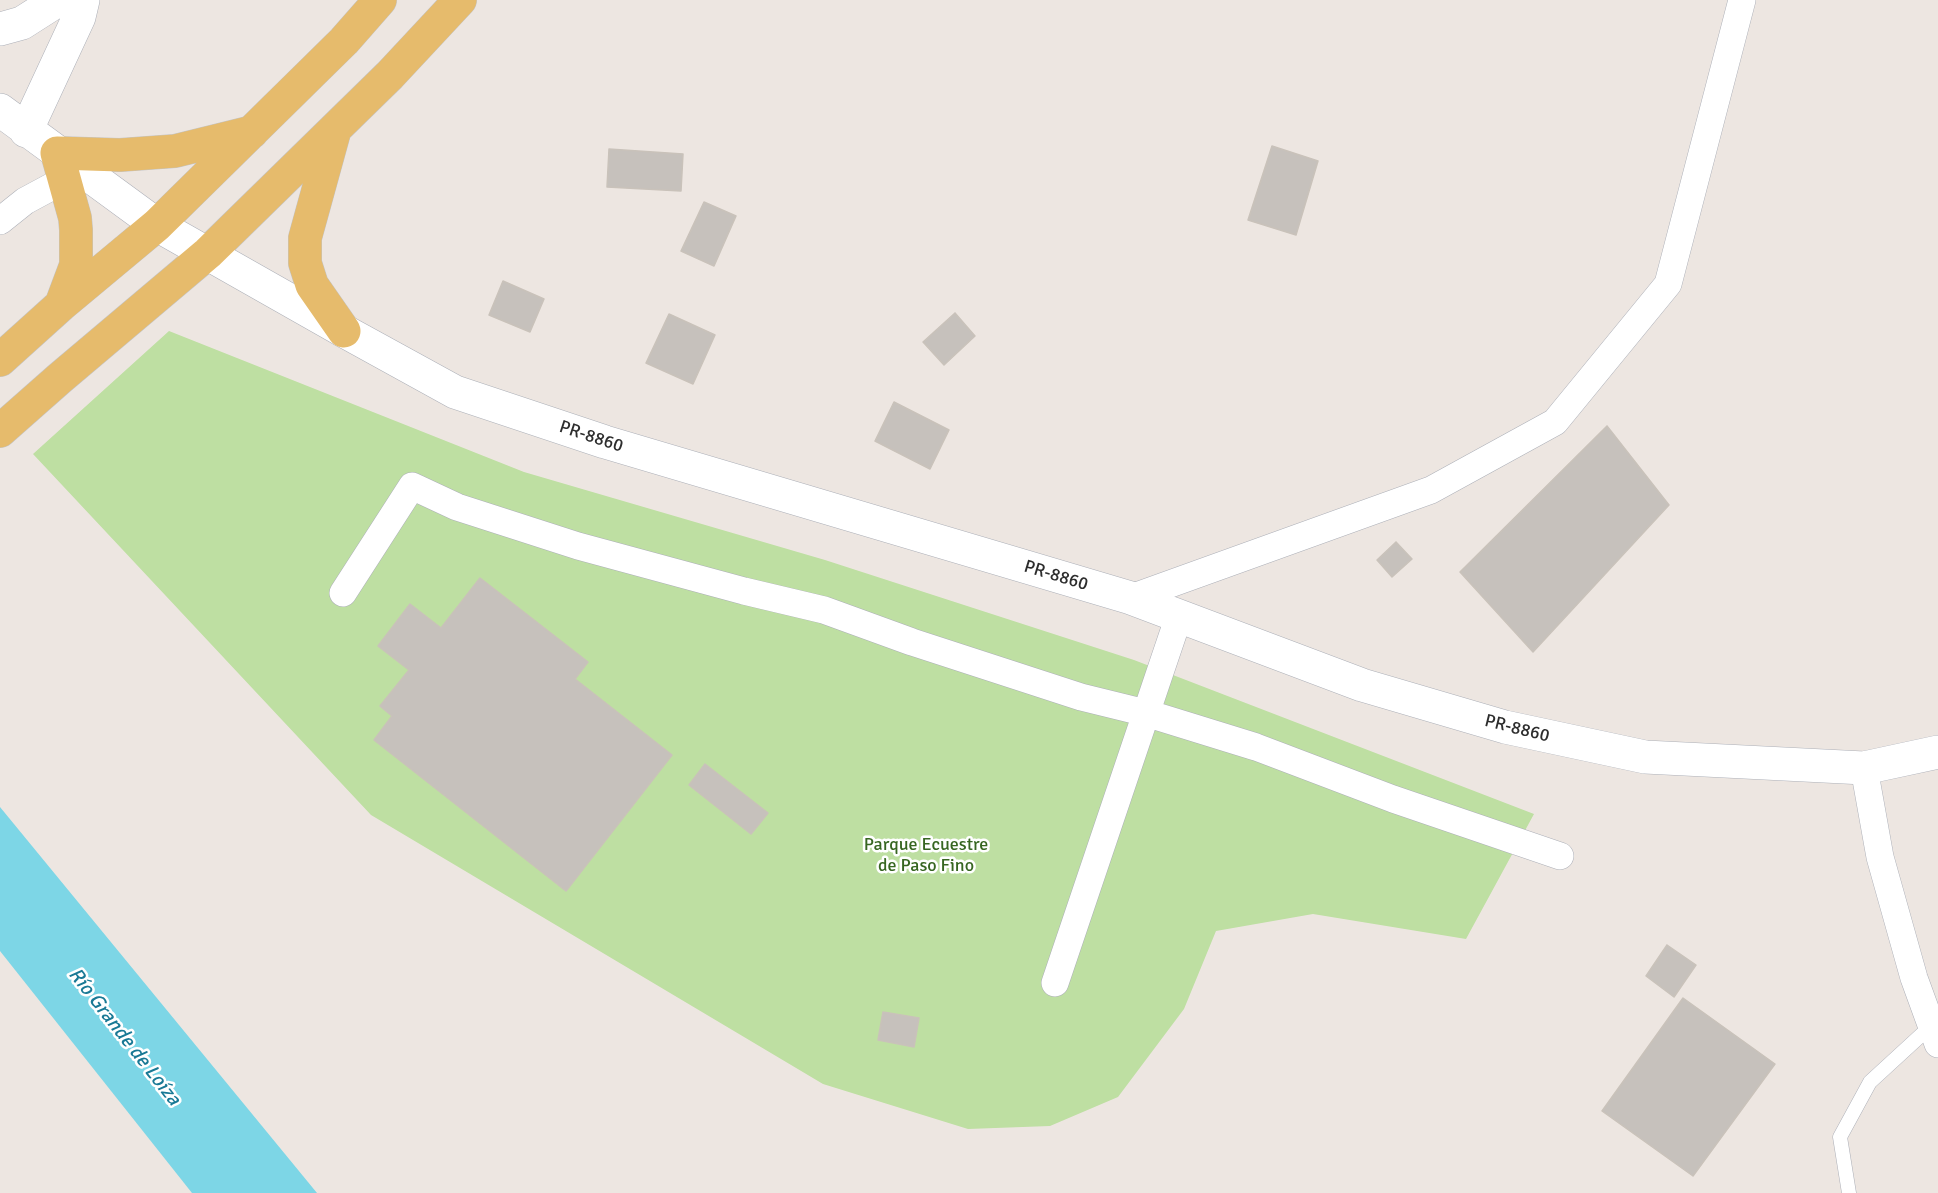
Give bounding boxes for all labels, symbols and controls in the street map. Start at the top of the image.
street label: PR-8860 [556,417,626,457]
street label: PR-8860 [1021,556,1091,596]
street label: PR-8860 [1482,711,1552,747]
park label: Parque Ecuestre de Paso Fino [864,834,988,876]
water label: Río Grande de Loíza [63,963,185,1111]

